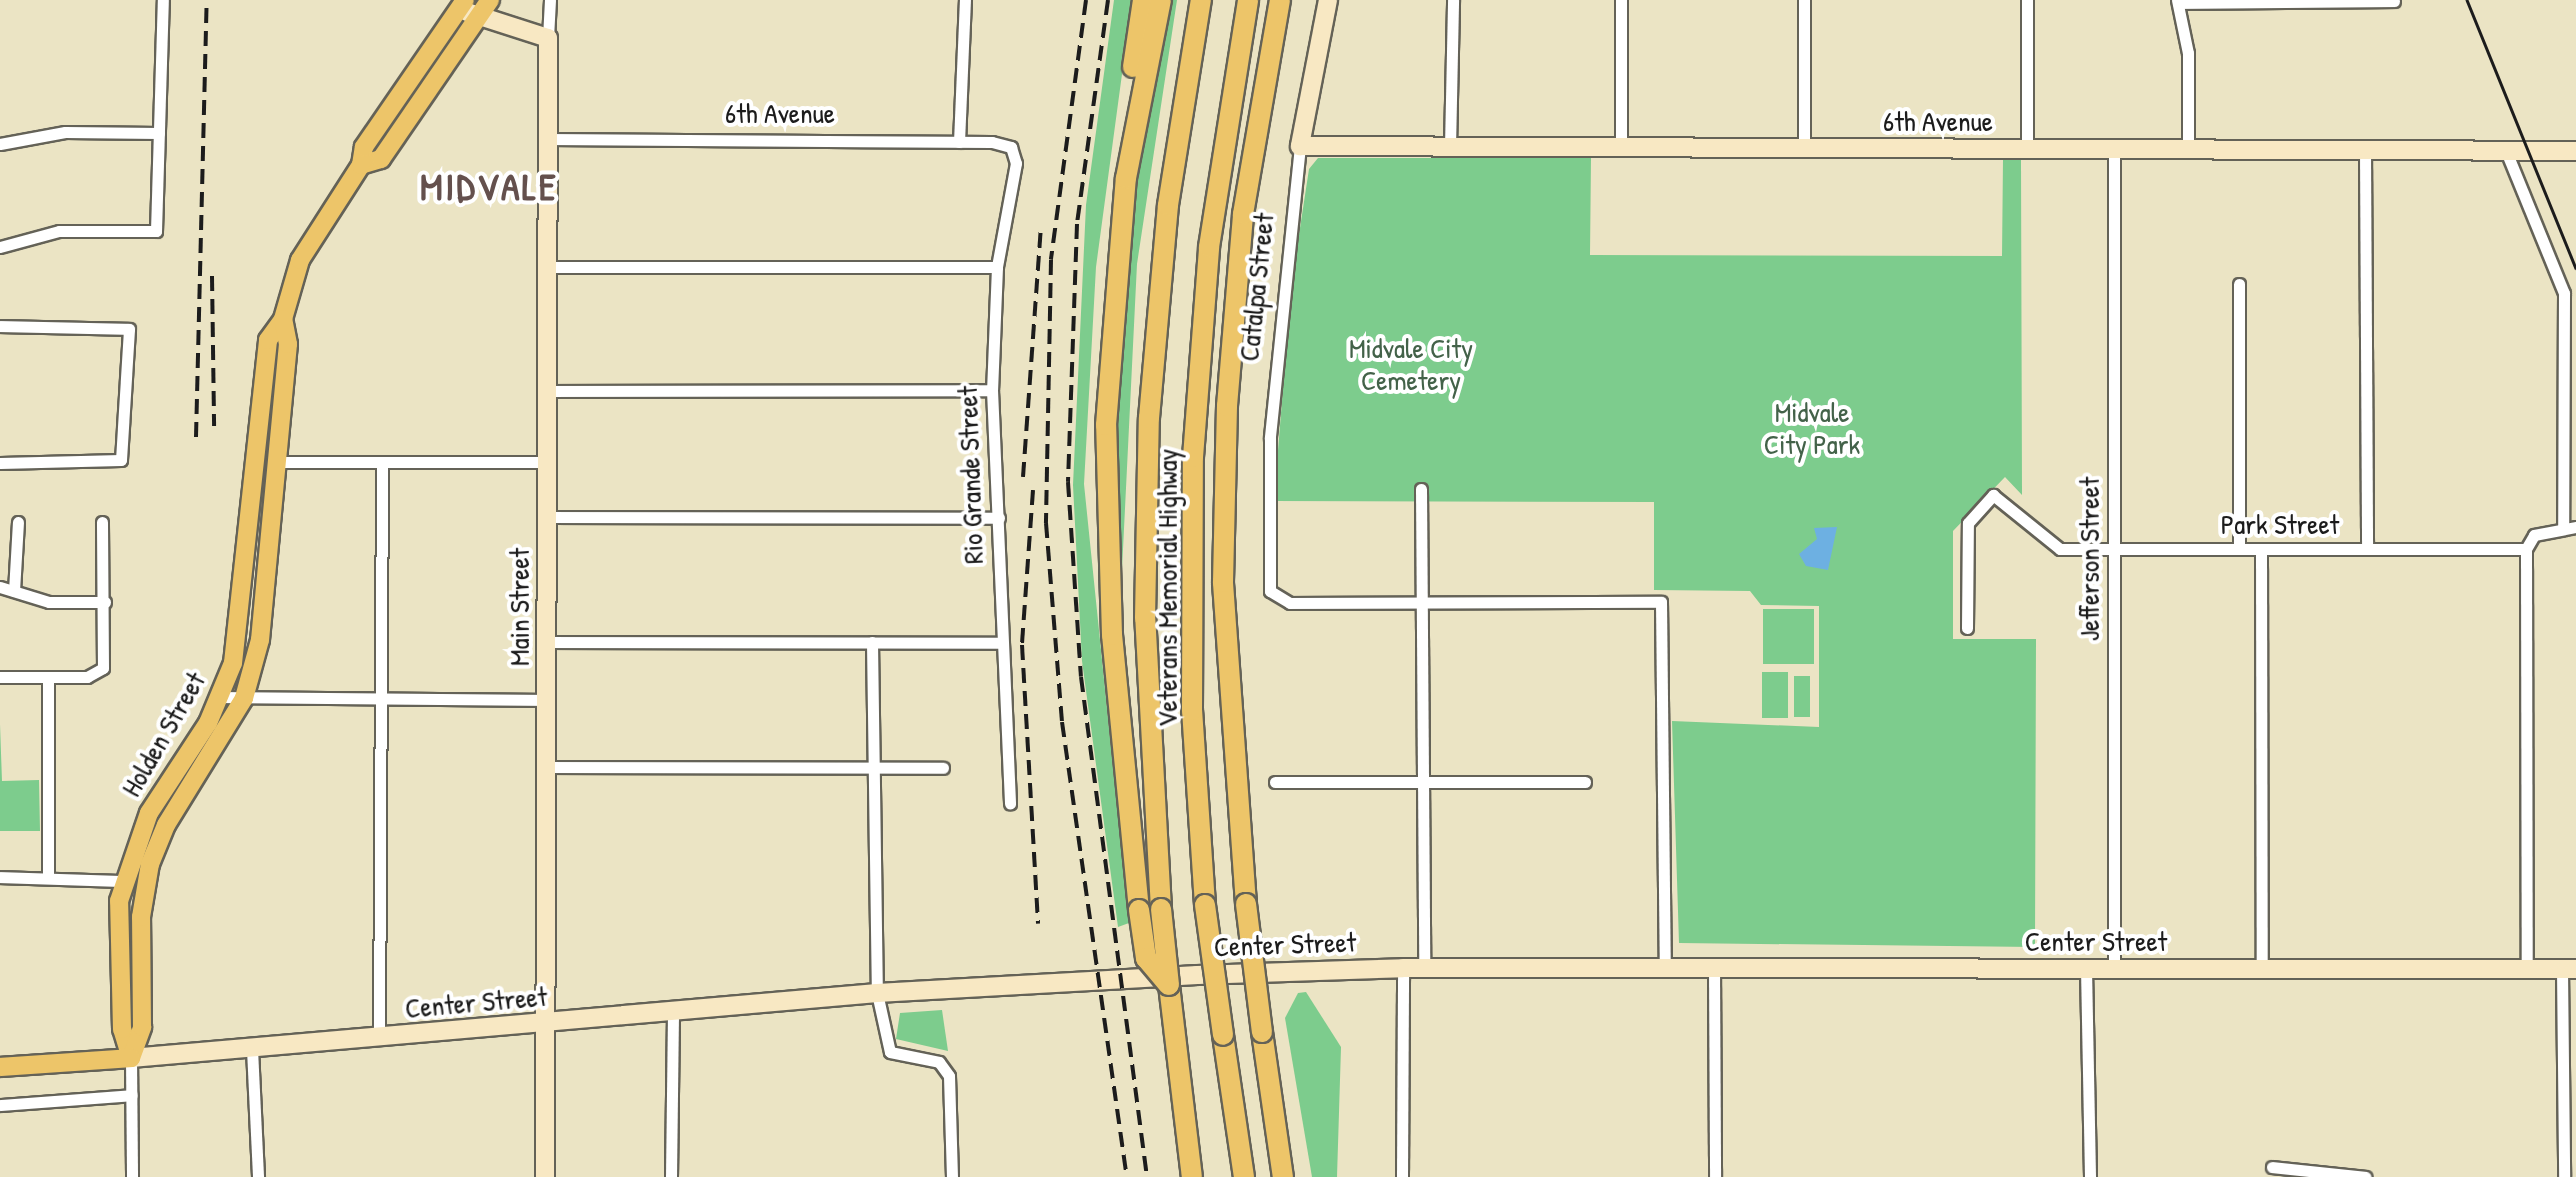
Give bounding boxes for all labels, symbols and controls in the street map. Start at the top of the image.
street label: 6th Avenue [725,96,835,130]
street label: 6th Avenue [1883,104,1993,138]
district label: MIDVALE [420,164,558,210]
street label: Catalpa Street [1232,211,1280,363]
park label: Midvale City Cemetery [1349,331,1473,397]
street label: Rio Grande Street [950,385,990,565]
park label: Midvale City Park [1764,395,1860,461]
street label: Veterans Memorial Highway [1150,449,1184,727]
street label: Jefferson Street [2072,477,2106,641]
street label: Park Street [2221,507,2339,541]
street label: Main Street [502,548,536,666]
street label: Holden Street [114,666,212,802]
street label: Center Street [2025,924,2167,958]
street label: Center Street [1213,925,1357,963]
street label: Center Street [404,979,548,1025]

